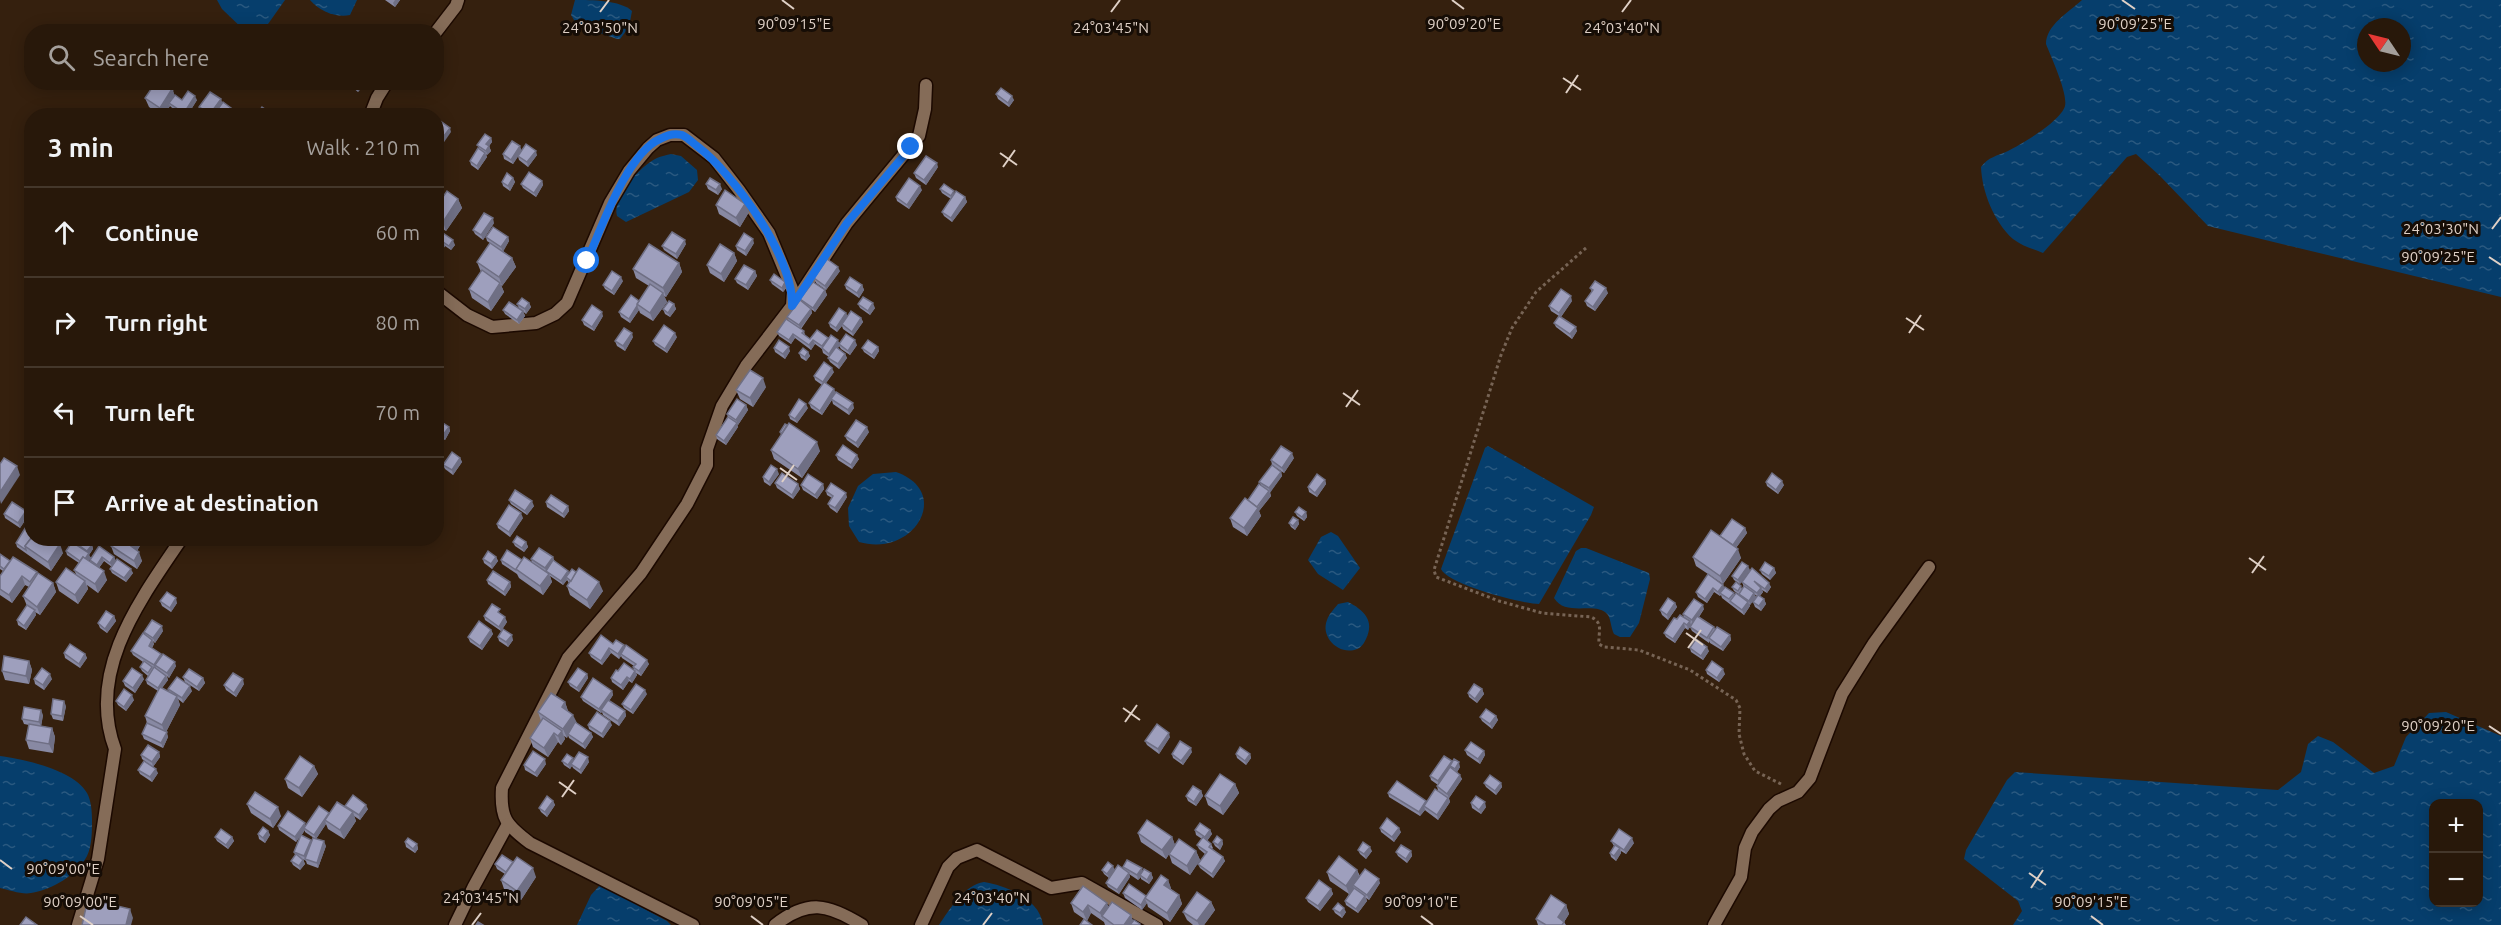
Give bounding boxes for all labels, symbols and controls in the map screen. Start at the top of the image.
text: 90°09'15"E [757,15,831,32]
text: 90°09'20"E [1427,15,1501,32]
text: 90°09'25"E [2098,15,2172,32]
north arrow [2357,18,2411,72]
text: 24°03'50"N [562,19,638,36]
text: 24°03'45"N [1073,19,1149,36]
text: 24°03'40"N [1584,19,1660,36]
search box [24,24,444,90]
icon: search [45,41,78,74]
text: Search here [93,45,209,70]
text: 3 min [48,133,114,162]
route end [897,133,923,159]
text: Walk · 210 m [307,136,420,159]
icon: ahead [48,216,81,249]
text: Continue [105,220,199,245]
text: 24°03'30"N [2403,220,2479,237]
text: 60 m [376,221,420,244]
route start [573,247,599,273]
text: 90°09'25"E [2401,248,2475,265]
icon: right [48,306,81,339]
text: Turn right [105,310,207,335]
text: 80 m [376,311,420,334]
icon: left [48,396,81,429]
text: Turn left [105,400,195,425]
text: 70 m [376,401,420,424]
icon: arrive [48,486,81,519]
text: Arrive at destination [105,490,319,515]
text: 90°09'20"E [2401,717,2475,734]
map controls [2429,799,2483,907]
button: + [2429,799,2483,853]
button: − [2429,853,2483,907]
text: 90°09'00"E [26,860,100,877]
text: 24°03'45"N [443,889,519,906]
text: 24°03'40"N [954,889,1030,906]
text: 90°09'00"E [43,893,117,910]
text: 90°09'05"E [714,893,788,910]
text: 90°09'10"E [1384,893,1458,910]
text: 90°09'15"E [2054,893,2128,910]

